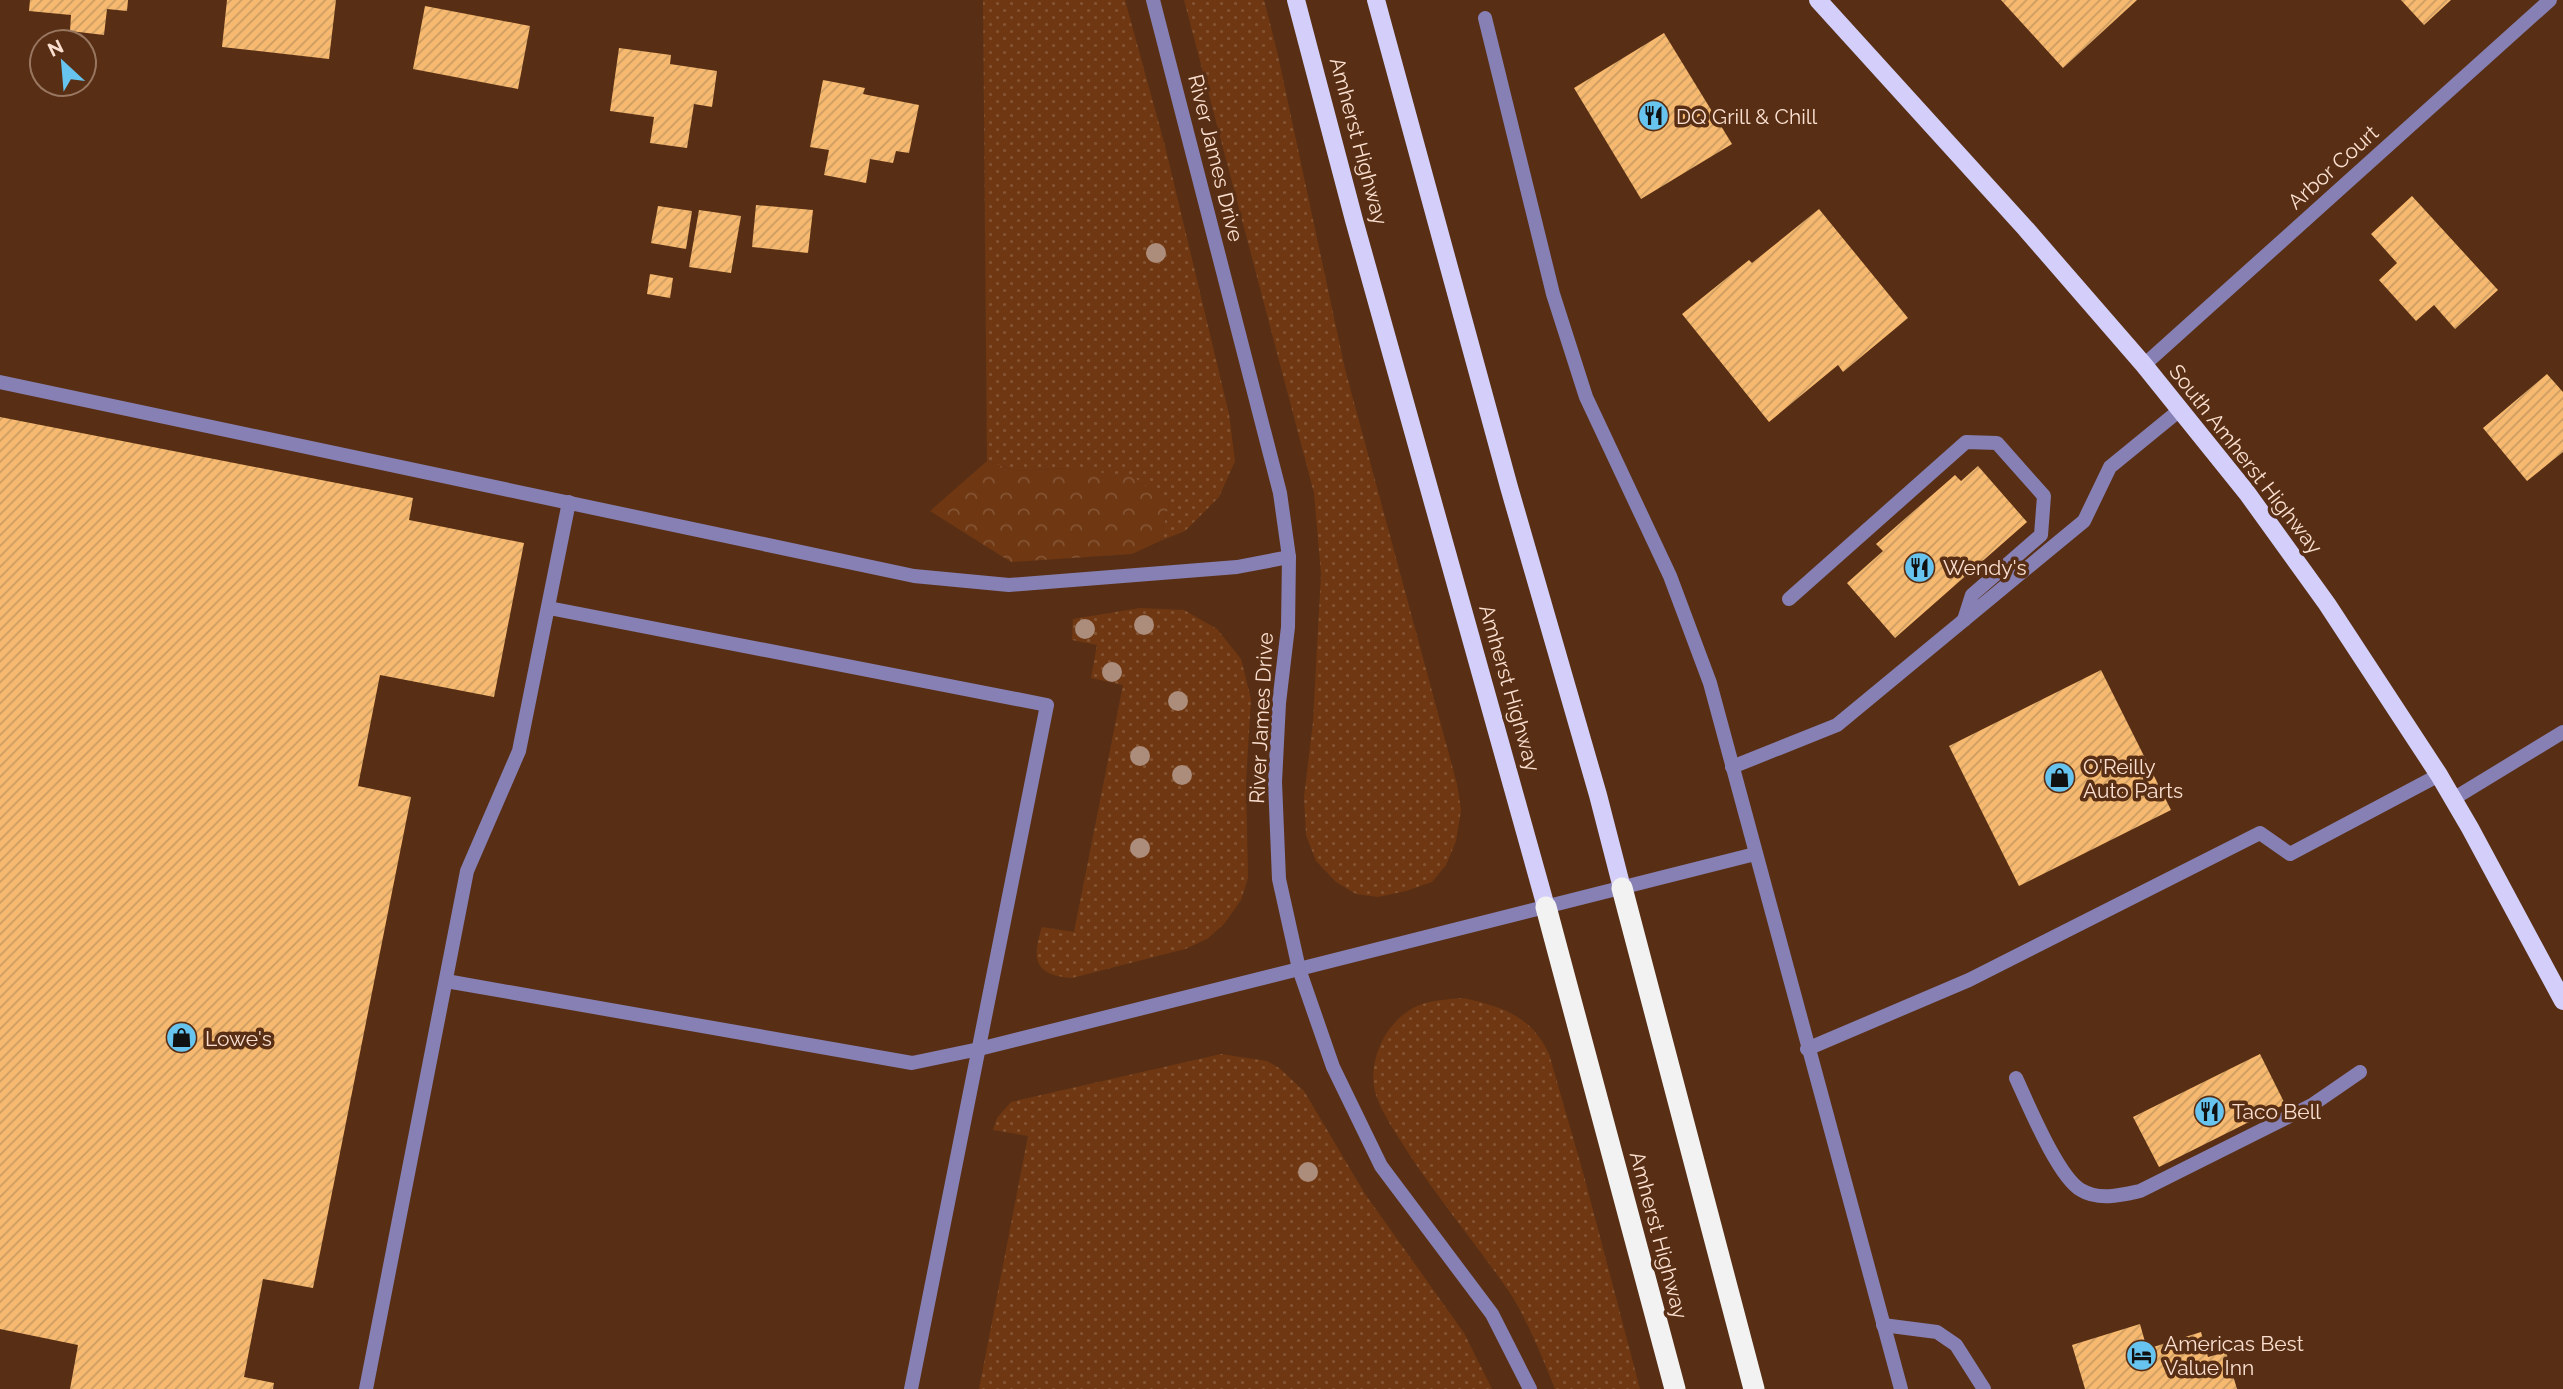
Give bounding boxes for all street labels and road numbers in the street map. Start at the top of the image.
street label: Amherst Highway [1325,55,1393,227]
street label: River James Drive [1183,72,1249,244]
street label: Arbor Court [2283,120,2383,214]
street label: South Amherst Highway [2164,359,2328,559]
street label: Amherst Highway [1474,602,1546,774]
street label: River James Drive [1244,632,1278,804]
street label: Amherst Highway [1625,1149,1693,1321]

